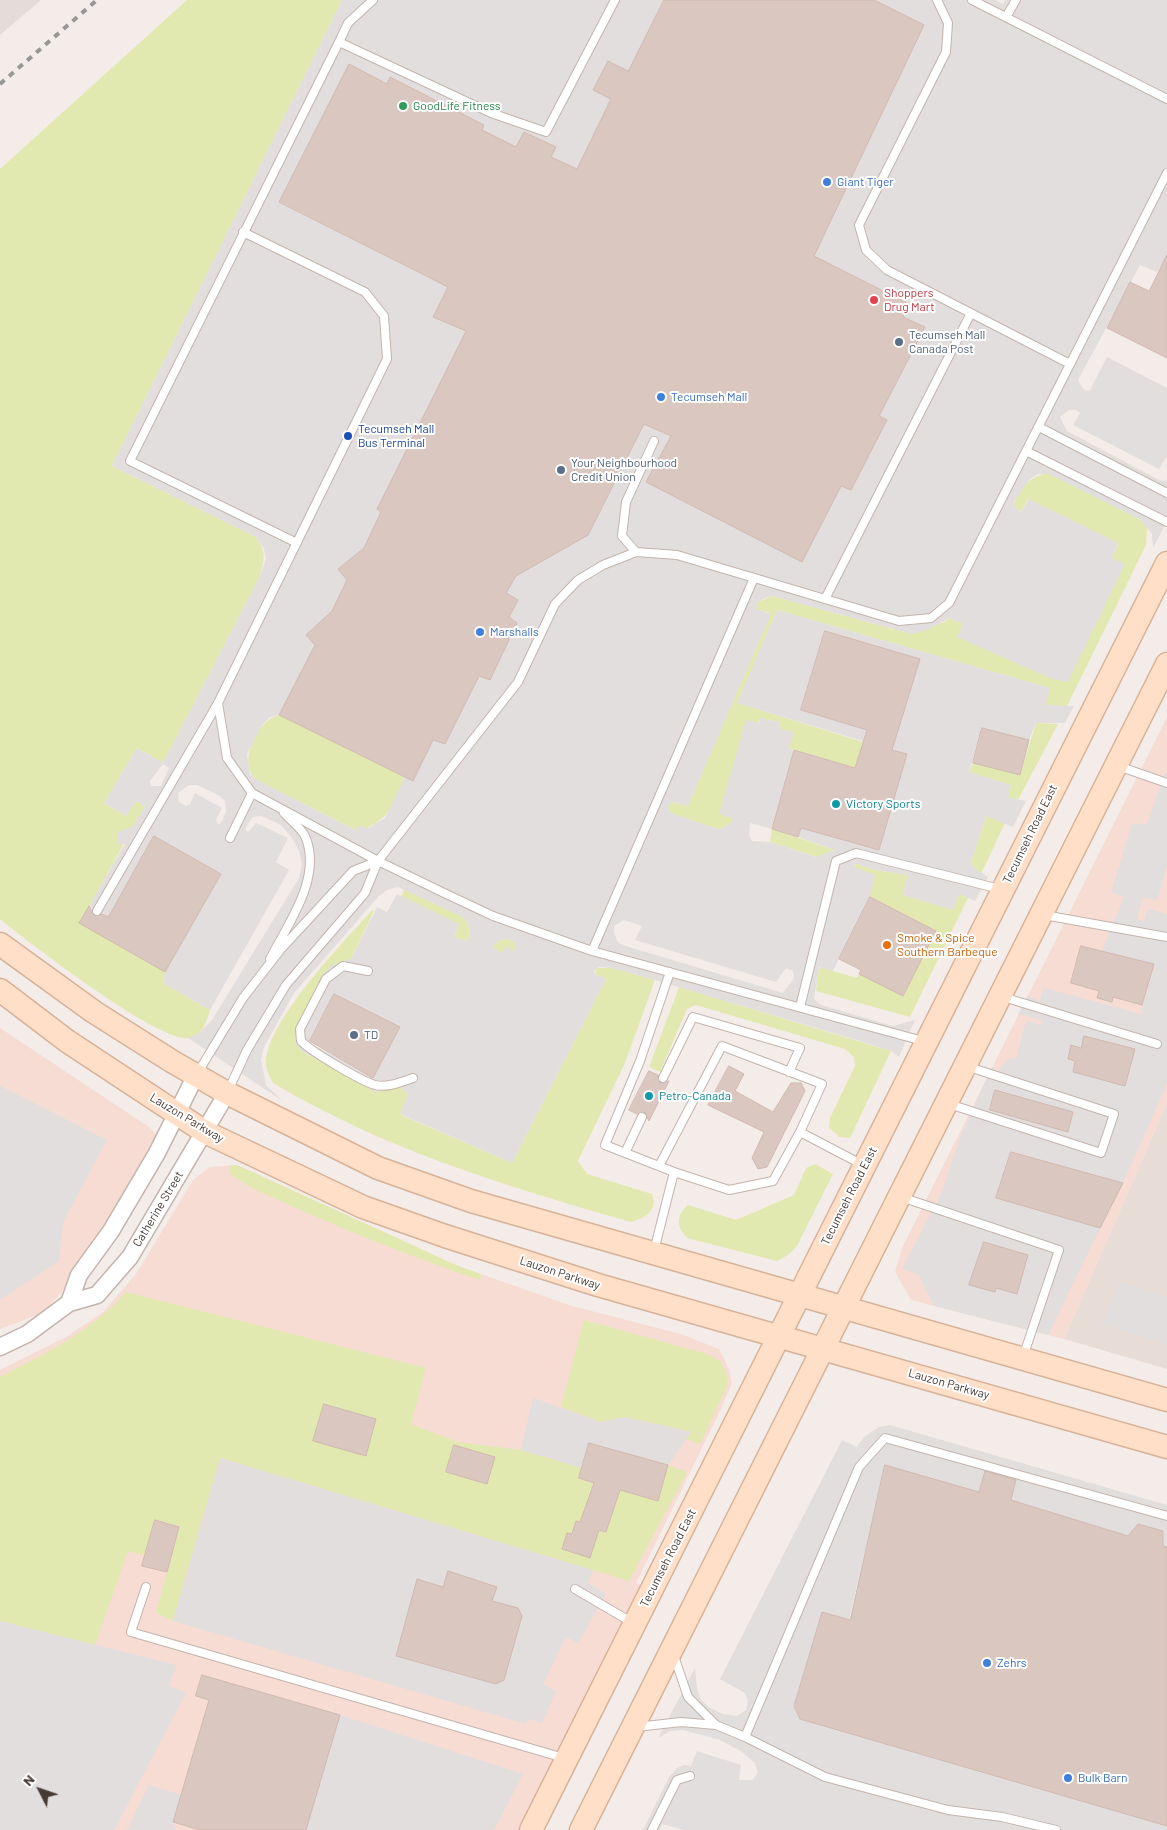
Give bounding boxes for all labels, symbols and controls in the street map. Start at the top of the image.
place label: GoodLife Fitness [413,99,501,113]
marker: GoodLife Fitness [397,100,409,112]
place label: Giant Tiger [837,175,894,189]
marker: Giant Tiger [821,176,833,188]
place label: Shoppers Drug Mart [884,286,935,314]
marker: Shoppers Drug Mart [868,294,880,306]
place label: Tecumseh Mall Canada Post [909,328,985,356]
marker: Tecumseh Mall Canada Post [893,336,905,348]
place label: Tecumseh Mall [671,390,747,404]
marker: Tecumseh Mall [655,391,667,403]
place label: Tecumseh Mall Bus Terminal [358,422,434,450]
marker: Tecumseh Mall Bus Terminal [342,430,354,442]
place label: Your Neighbourhood Credit Union [571,456,677,484]
marker: Your Neighbourhood Credit Union [555,464,567,476]
place label: Marshalls [490,625,539,639]
marker: Marshalls [474,626,486,638]
street label: Tecumseh Road East [1000,782,1060,886]
place label: Victory Sports [846,797,920,811]
marker: Victory Sports [830,798,842,810]
place label: Smoke & Spice Southern Barbeque [897,931,998,959]
marker: Smoke & Spice Southern Barbeque [881,939,893,951]
place label: TD [364,1028,378,1042]
marker: TD [348,1029,360,1041]
place label: Petro-Canada [659,1089,731,1103]
street label: Lauzon Parkway [147,1090,227,1146]
marker: Petro-Canada [643,1090,655,1102]
street label: Tecumseh Road East [818,1144,880,1248]
street label: Catherine Street [130,1169,186,1249]
street label: Lauzon Parkway [518,1253,602,1293]
street label: Lauzon Parkway [907,1366,991,1402]
street label: Tecumseh Road East [637,1506,699,1610]
place label: Zehrs [997,1656,1027,1670]
marker: Zehrs [981,1657,993,1669]
north arrow [15,1765,65,1815]
text: N [19,1771,38,1789]
place label: Bulk Barn [1078,1771,1127,1785]
marker: Bulk Barn [1062,1772,1074,1784]

